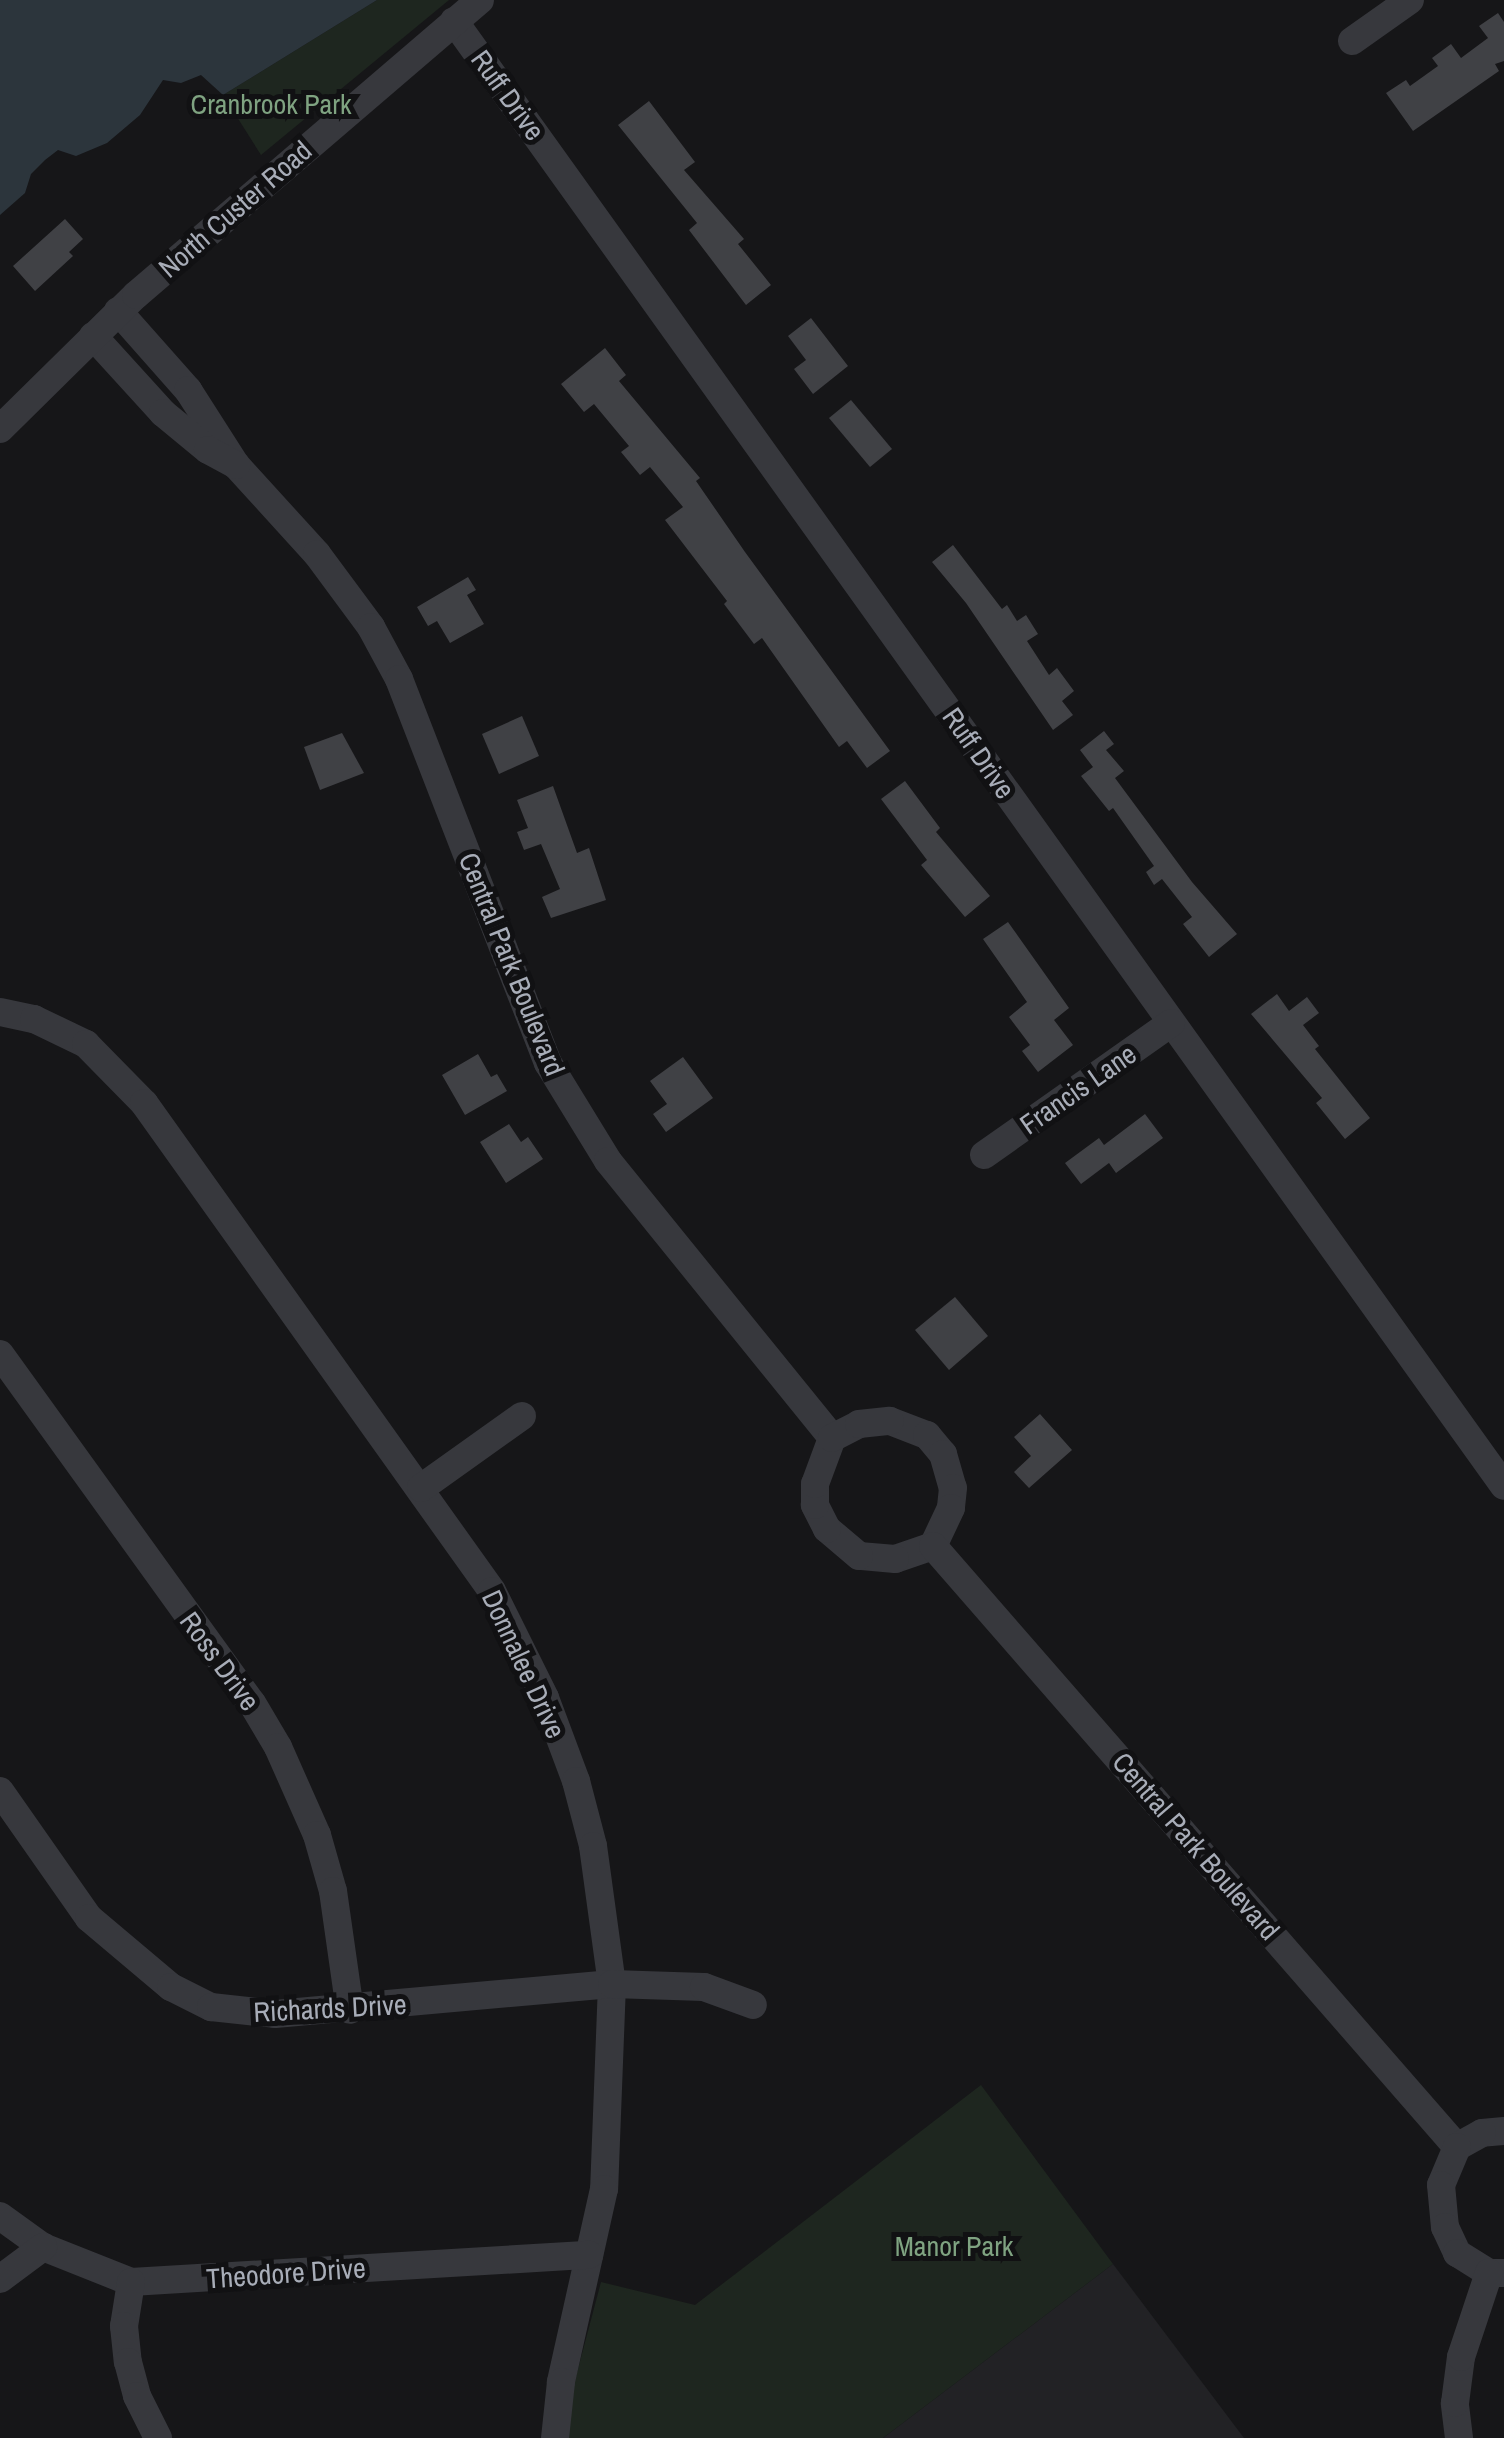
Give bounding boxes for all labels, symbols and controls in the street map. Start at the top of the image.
street label: Ruff Drive [464,43,552,147]
park label: Cranbrook Park [191,87,351,121]
street label: North Custer Road [152,134,318,284]
street label: Ruff Drive [936,701,1022,805]
street label: Central Park Boulevard [452,848,572,1080]
street label: Francis Lane [1013,1037,1143,1141]
street label: Donnalee Drive [475,1585,573,1743]
street label: Ross Drive [173,1605,267,1717]
street label: Central Park Boulevard [1105,1745,1287,1947]
street label: Richards Drive [253,1987,407,2029]
park label: Manor Park [895,2229,1013,2263]
street label: Theodore Drive [205,2251,367,2295]

